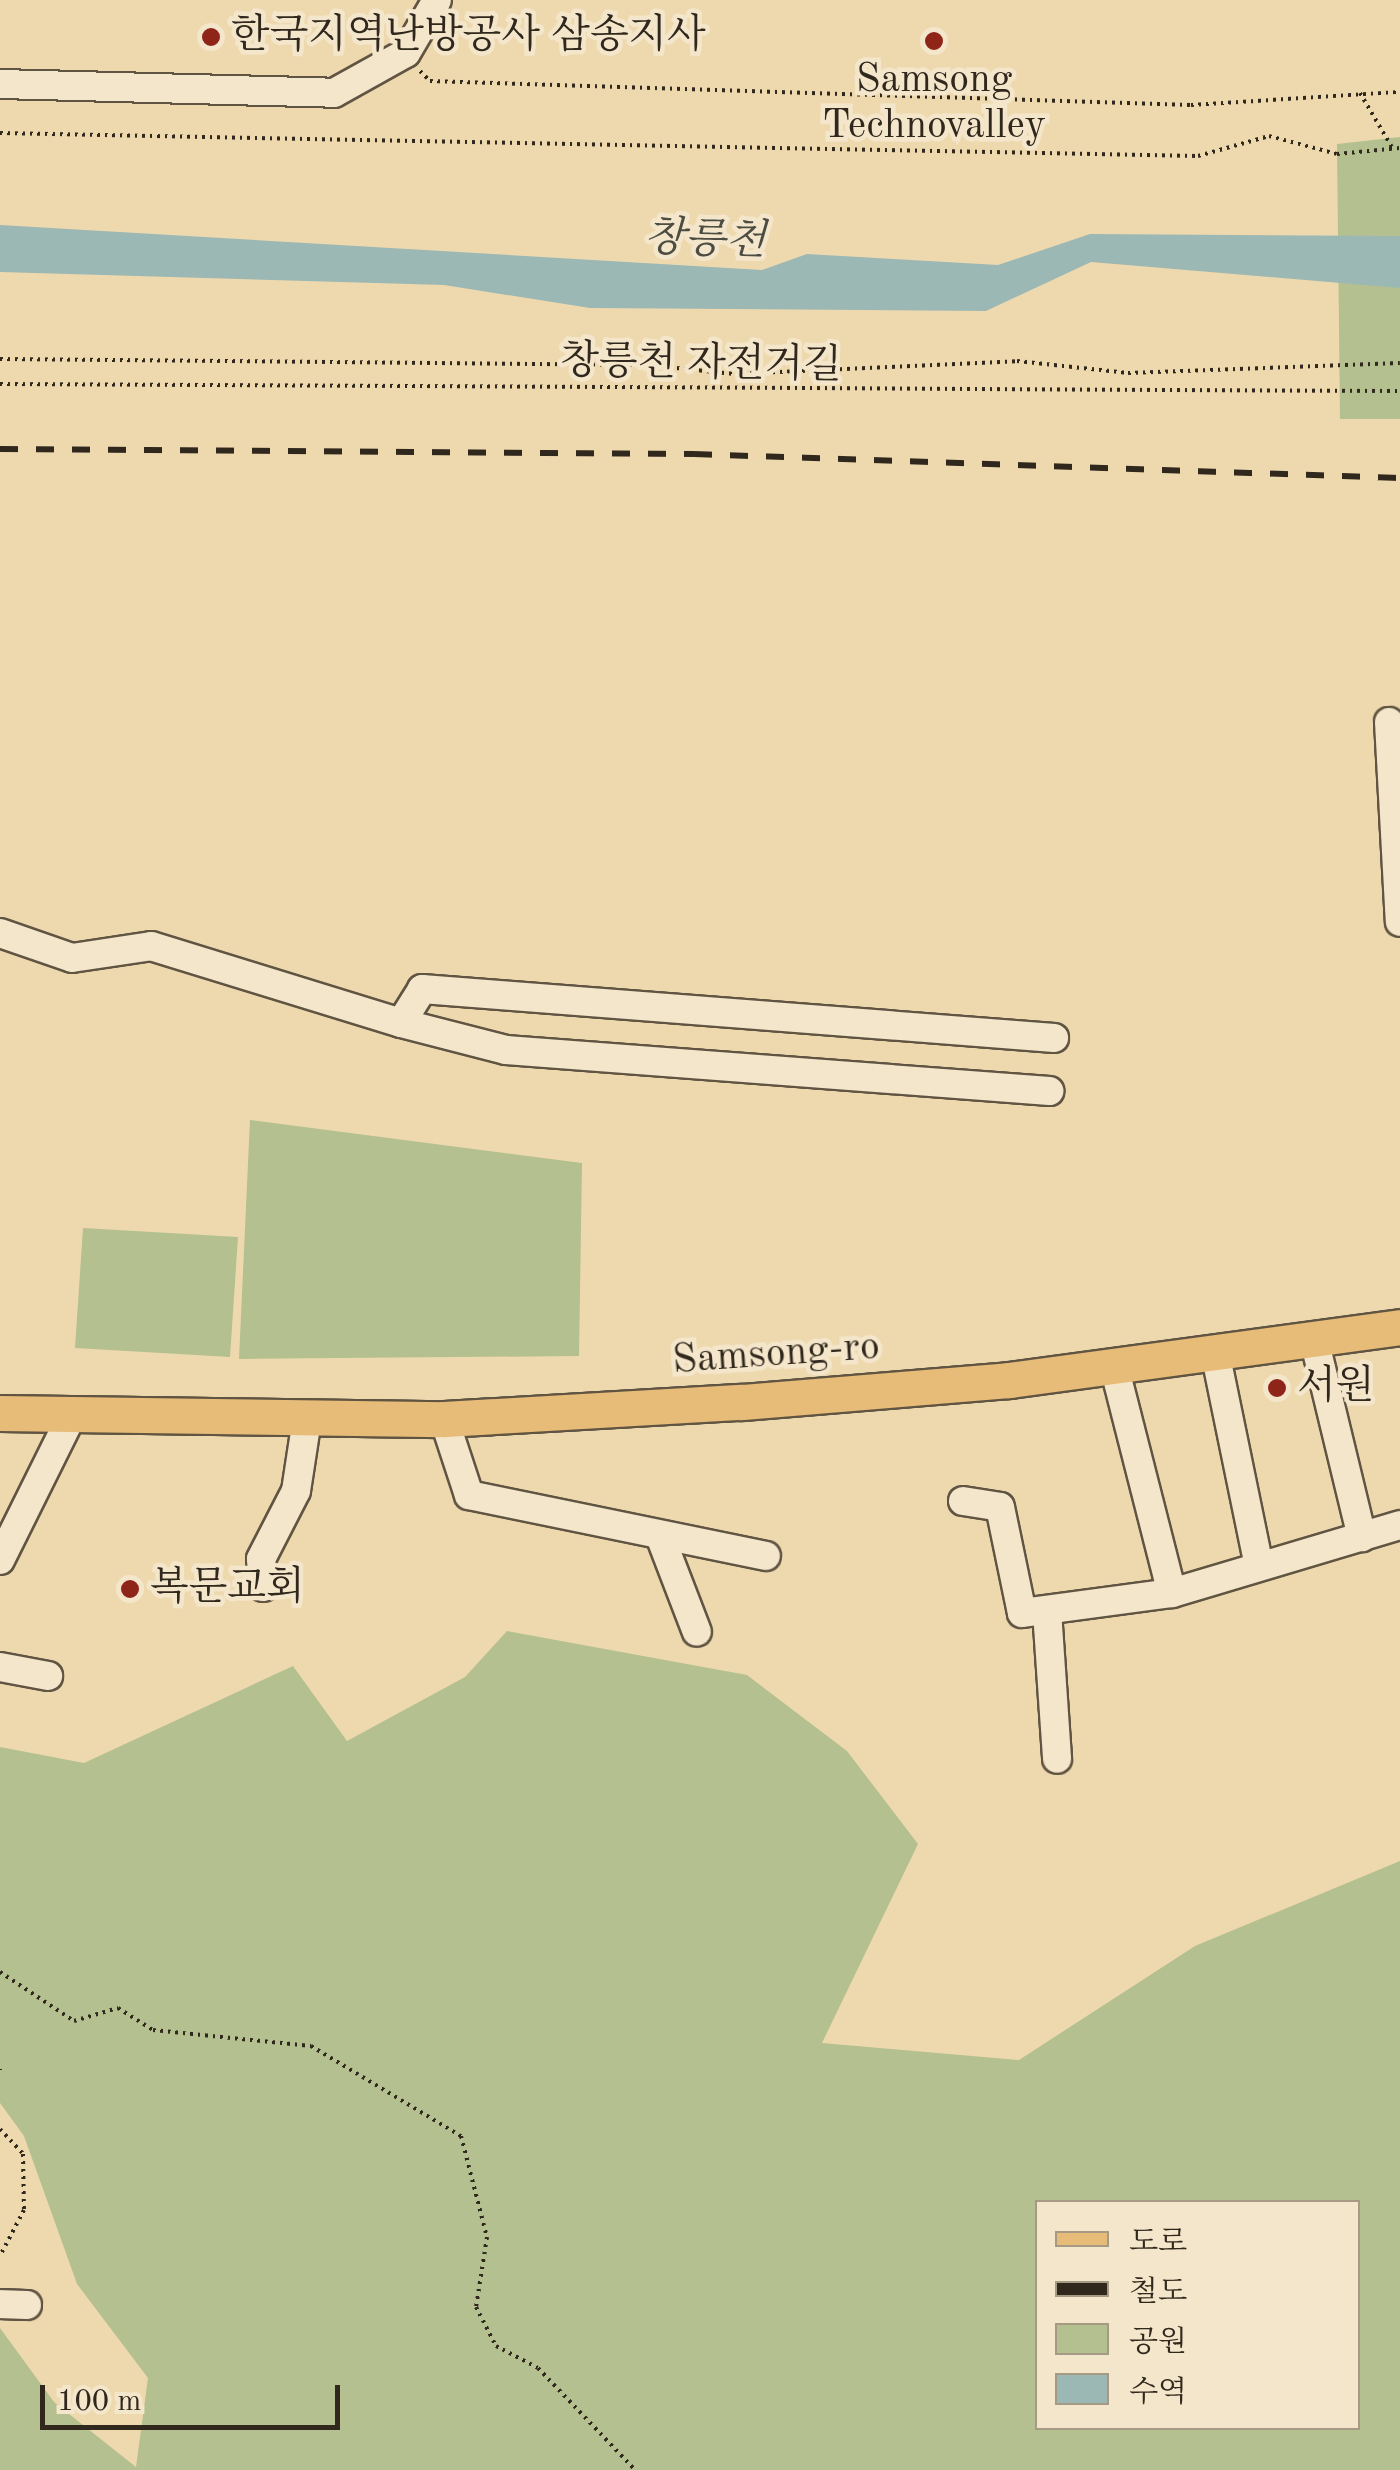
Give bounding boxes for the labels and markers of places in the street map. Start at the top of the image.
place label: 한국지역난방공사 삼송지사 [231,13,706,61]
marker: 한국지역난방공사 삼송지사 [200,26,222,48]
marker: Samsong Technovalley [923,30,945,52]
place label: Samsong Technovalley [822,57,1046,151]
place label: 서원 [1297,1364,1374,1412]
marker: 서원 [1266,1377,1288,1399]
place label: 복문교회 [150,1565,305,1613]
marker: 복문교회 [119,1578,141,1600]

